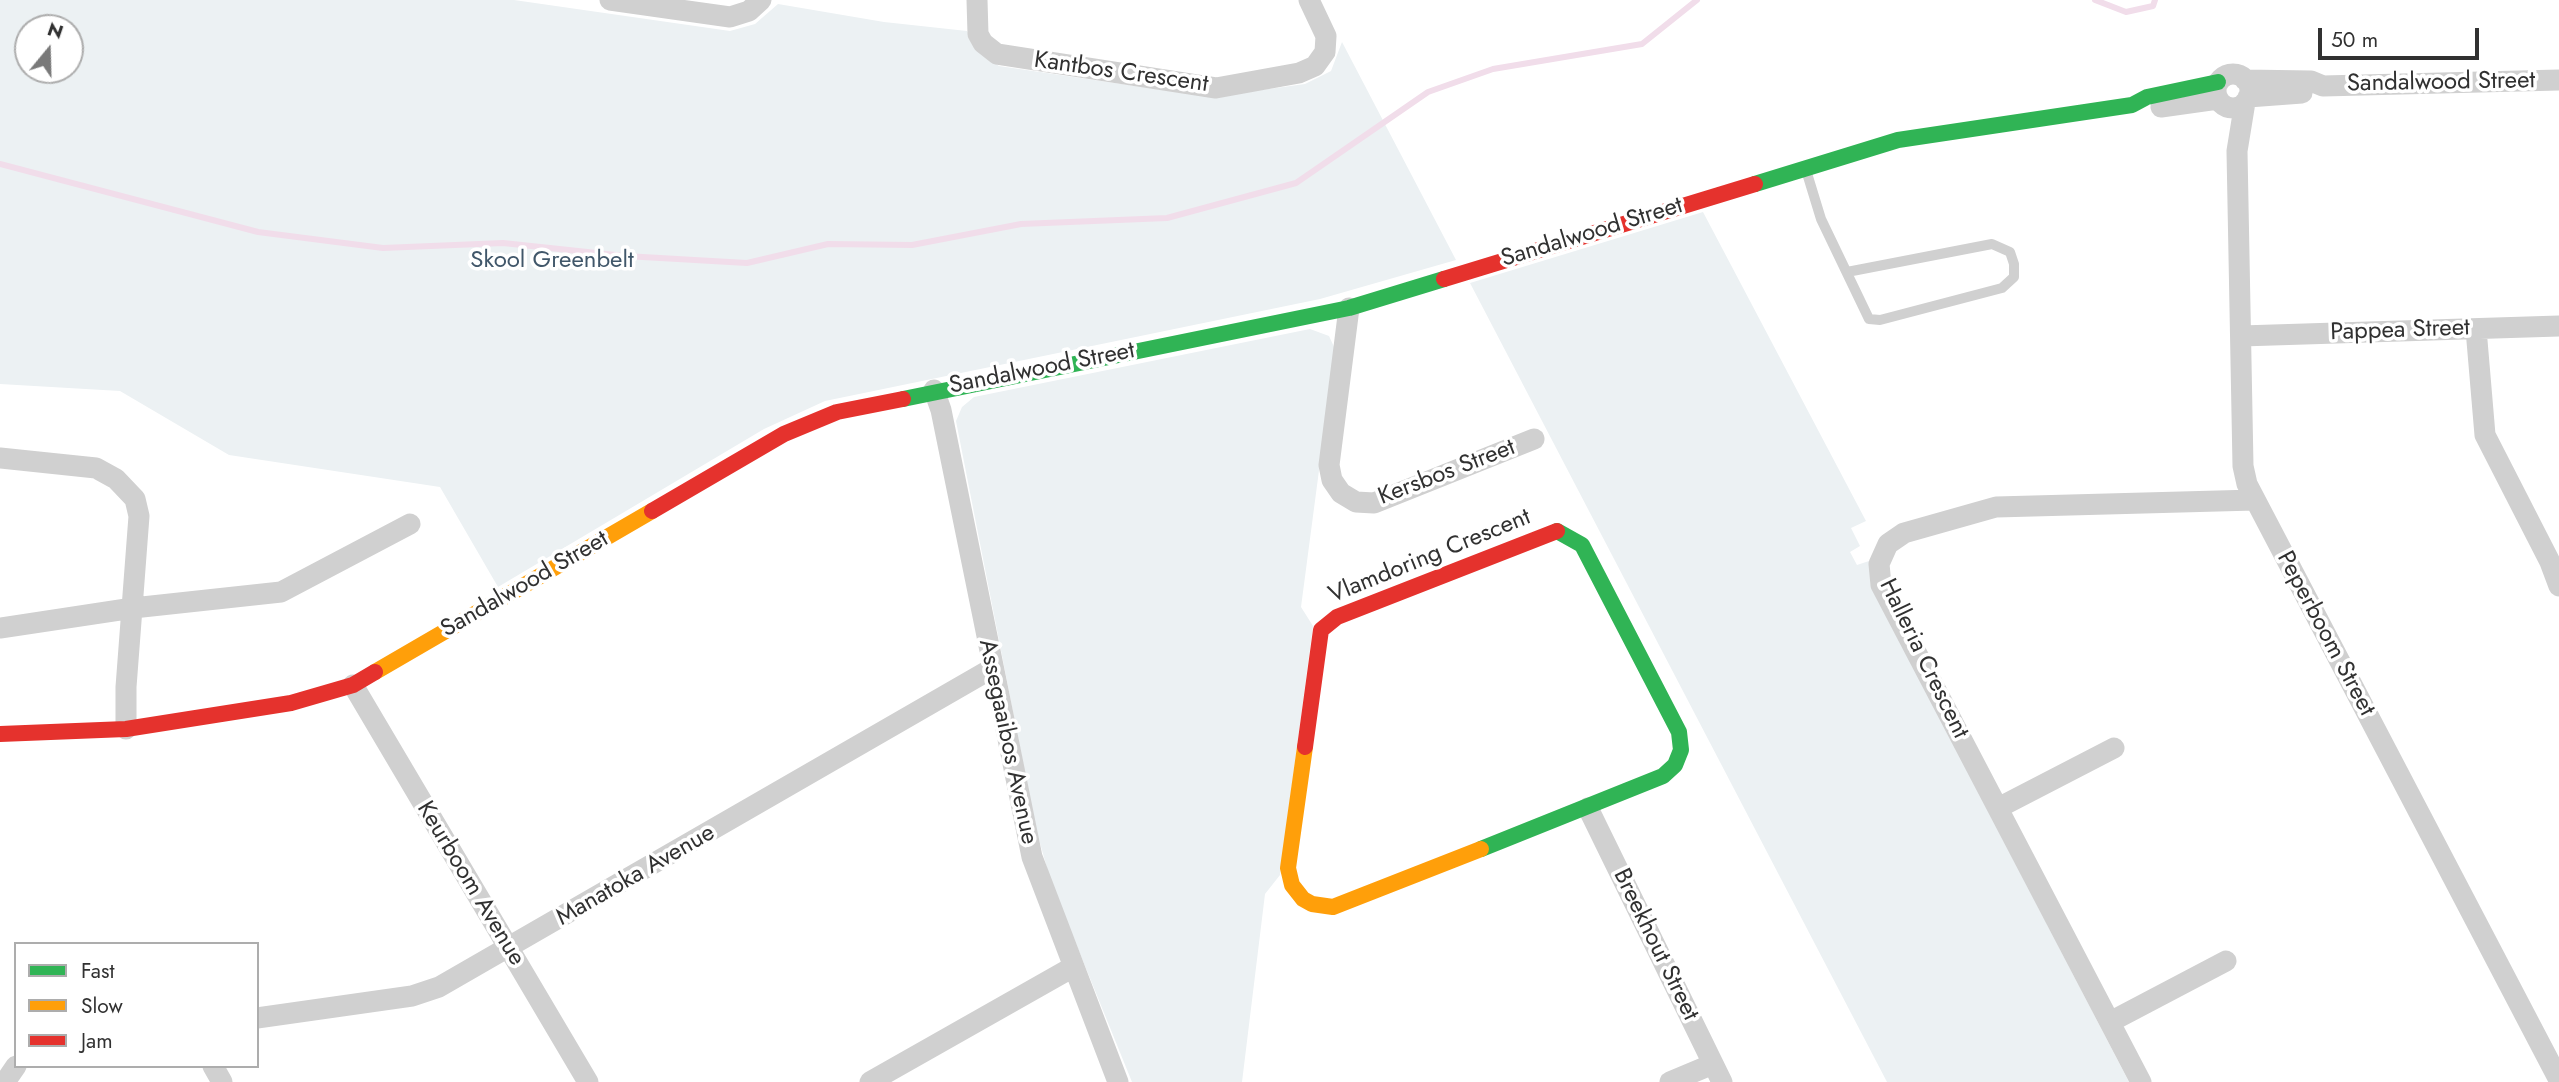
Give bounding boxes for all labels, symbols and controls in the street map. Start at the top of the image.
north arrow [14,14,84,84]
scale bar [2321,14,2482,58]
text: N [44,15,67,46]
text: 50 m [2331,25,2378,55]
street label: Kantbos Crescent [1032,47,1210,99]
street label: Sandalwood Street [2347,67,2535,99]
street label: Sandalwood Street [1498,192,1686,274]
park label: Skool Greenbelt [470,247,634,275]
street label: Pappea Street [2330,314,2470,348]
street label: Sandalwood Street [947,337,1137,401]
street label: Kersbos Street [1375,434,1519,512]
street label: Vlamdoring Crescent [1325,503,1535,611]
street label: Sandalwood Street [436,525,614,645]
street label: Peperboom Street [2270,547,2380,721]
street label: Halleria Crescent [1872,575,1974,743]
street label: Assegaaibos Avenue [971,637,1043,847]
street label: Keurboom Avenue [410,797,530,971]
street label: Manatoka Avenue [552,819,720,933]
street label: Breekhout Street [1606,865,1704,1025]
legend [14,942,259,1068]
text: Fast [81,956,114,986]
text: Slow [81,991,123,1021]
text: Jam [81,1026,113,1056]

